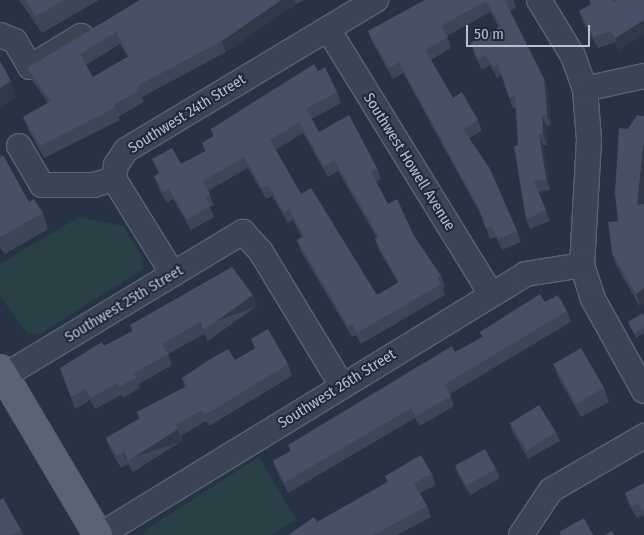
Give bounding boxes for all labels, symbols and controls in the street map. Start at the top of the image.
scale bar [469,15,593,47]
text: 50 m [474,25,504,43]
street label: Southwest 24th Street [125,71,249,157]
street label: Southwest Howell Avenue [359,90,459,234]
street label: Southwest 25th Street [62,262,186,346]
street label: Southwest 26th Street [275,346,399,432]

